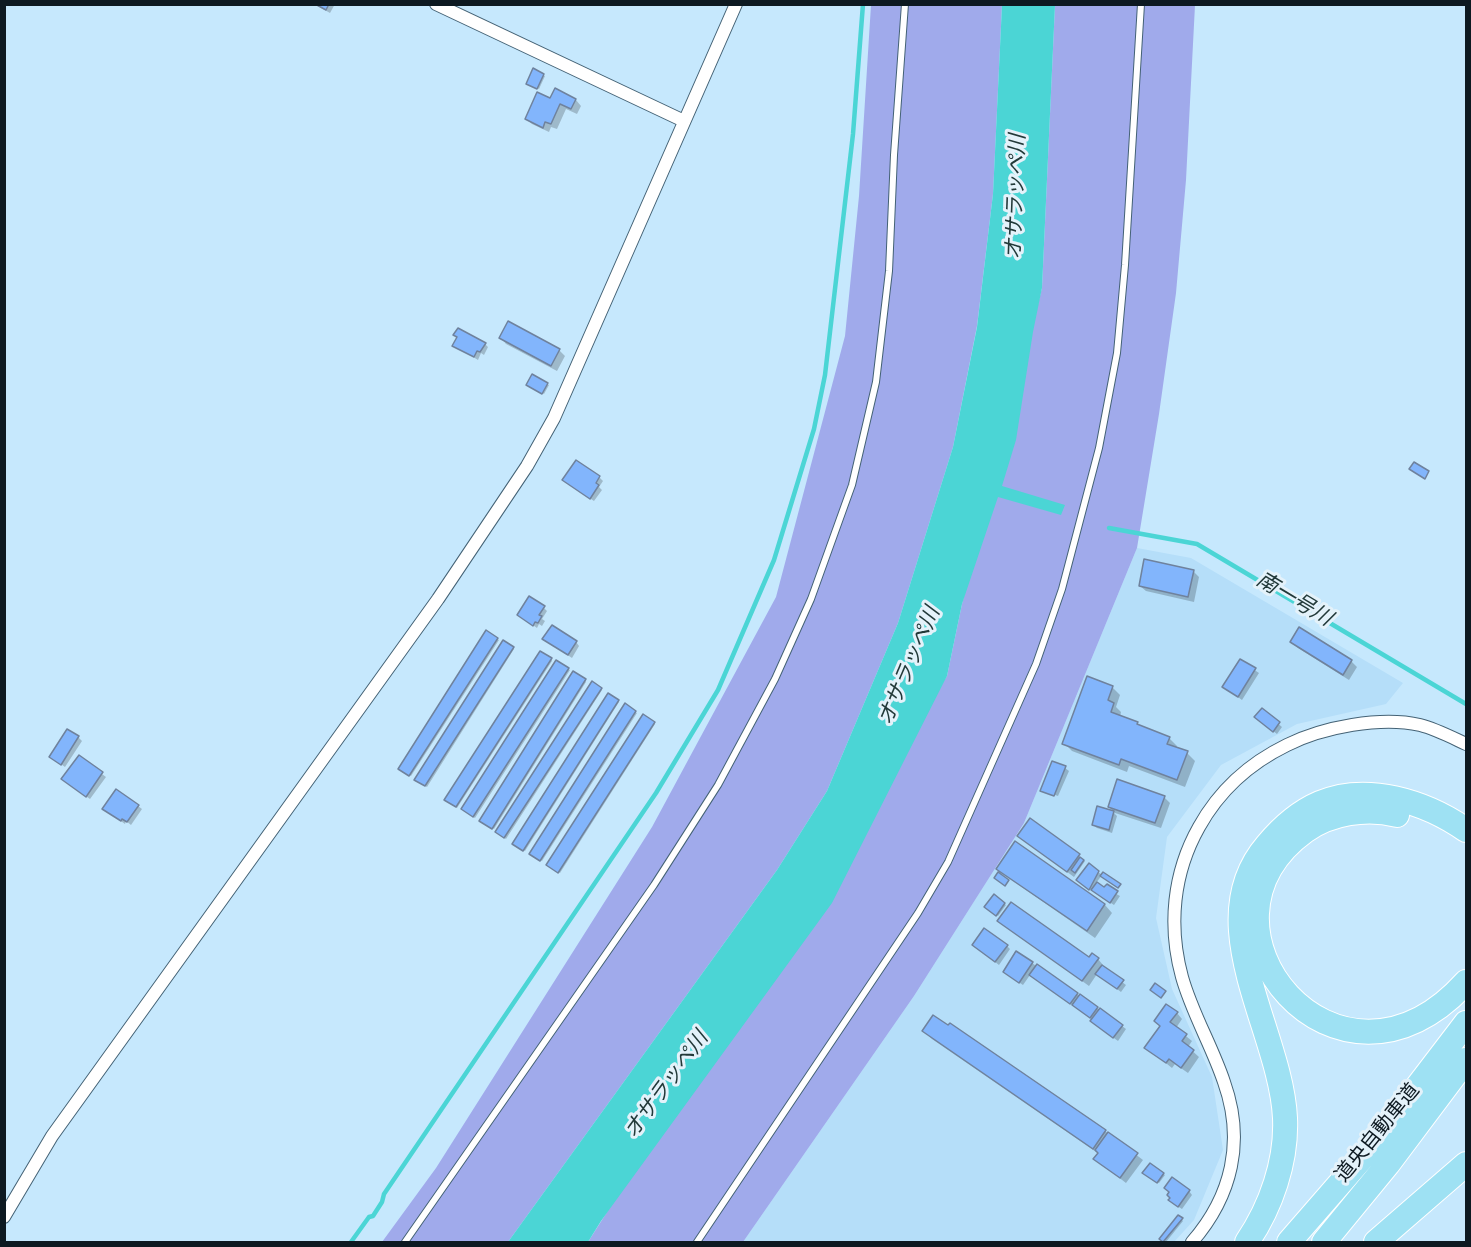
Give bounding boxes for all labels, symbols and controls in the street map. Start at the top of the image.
water label: オサラッペ川 [1003,134,1033,260]
water label: 南一号川 [1251,569,1335,633]
water label: オサラッペ川 [875,604,947,730]
water label: オサラッペ川 [621,1028,715,1144]
street label: 道央自動車道 [1332,1080,1426,1188]

